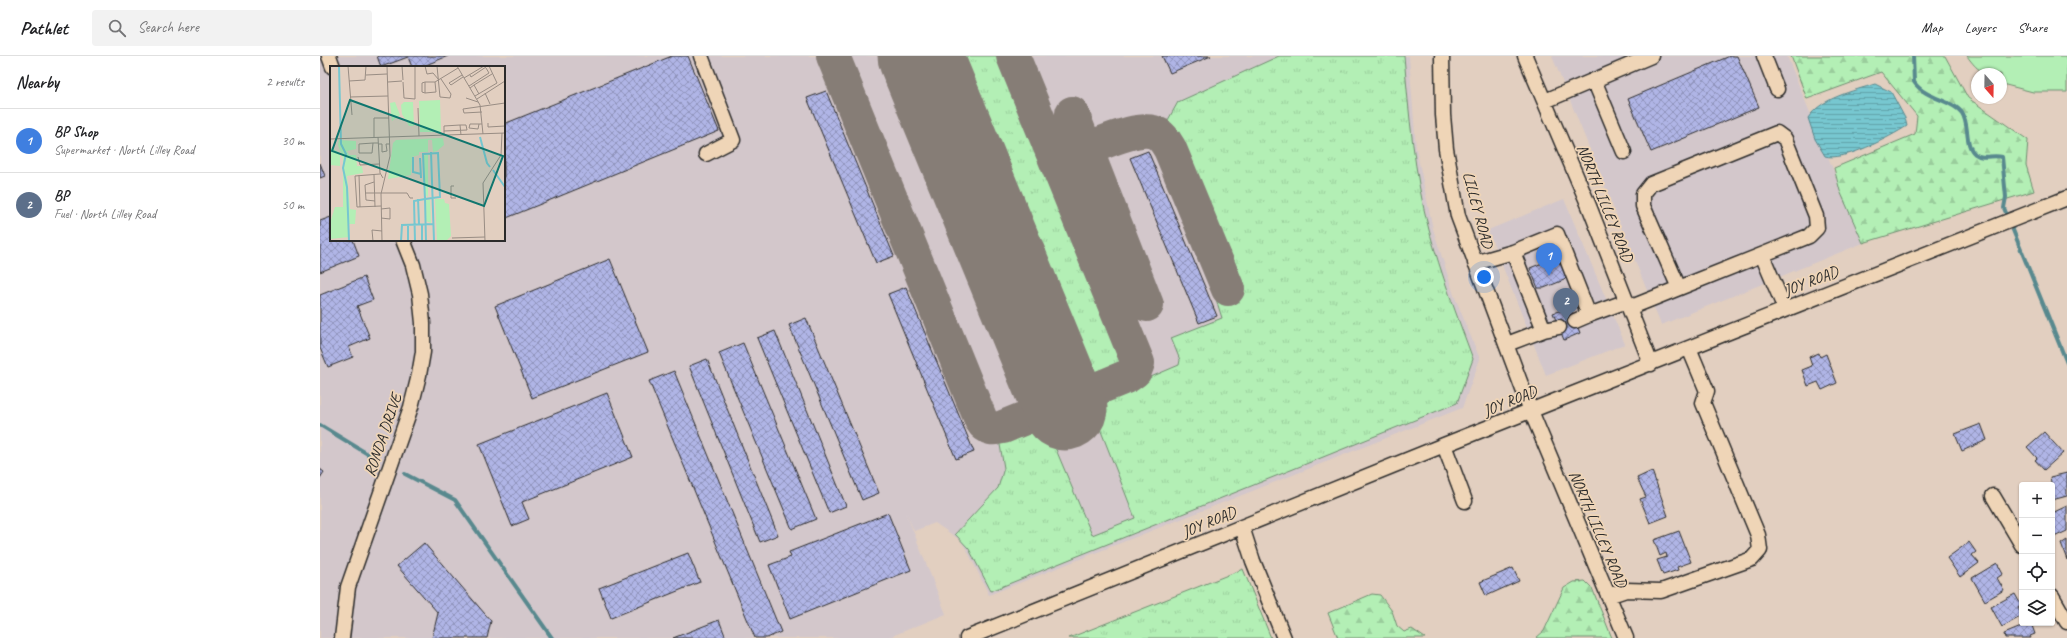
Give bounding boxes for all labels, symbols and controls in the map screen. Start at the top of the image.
search box [92,10,372,46]
text: Pathlet [20,16,68,40]
icon: search [106,17,128,39]
text: Search here [138,18,199,37]
text: Map [1921,19,1943,36]
text: Layers [1965,19,1996,36]
text: Share [2018,19,2047,36]
inset map [330,66,505,241]
north arrow [1971,68,2007,104]
text: Nearby [16,72,59,93]
text: 2 results [266,74,304,90]
text: BP Shop [54,123,98,142]
text: 1 [26,133,32,149]
text: 30 m [282,133,304,149]
street label: NORTH LILLEY ROAD [1572,141,1638,266]
text: Supermarket · North Lilley Road [54,142,194,158]
street label: LILLEY ROAD [1458,170,1498,252]
text: BP [54,187,69,206]
text: 2 [26,197,32,213]
text: 50 m [282,197,304,213]
text: Fuel · North Lilley Road [54,206,156,222]
pin: 1 [1536,243,1562,276]
street label: JOY ROAD [1780,261,1842,301]
your location [1474,267,1494,287]
pin: 2 [1553,288,1579,321]
street label: JOY ROAD [1479,381,1541,421]
street label: RONDA DRIVE [360,389,407,479]
street label: NORTH LILLEY ROAD [1564,468,1632,592]
map controls [2019,482,2055,626]
button: + [2019,482,2055,518]
street label: JOY ROAD [1178,502,1240,542]
button: − [2019,518,2055,554]
button: locate [2019,554,2055,590]
button: layers [2019,590,2055,626]

